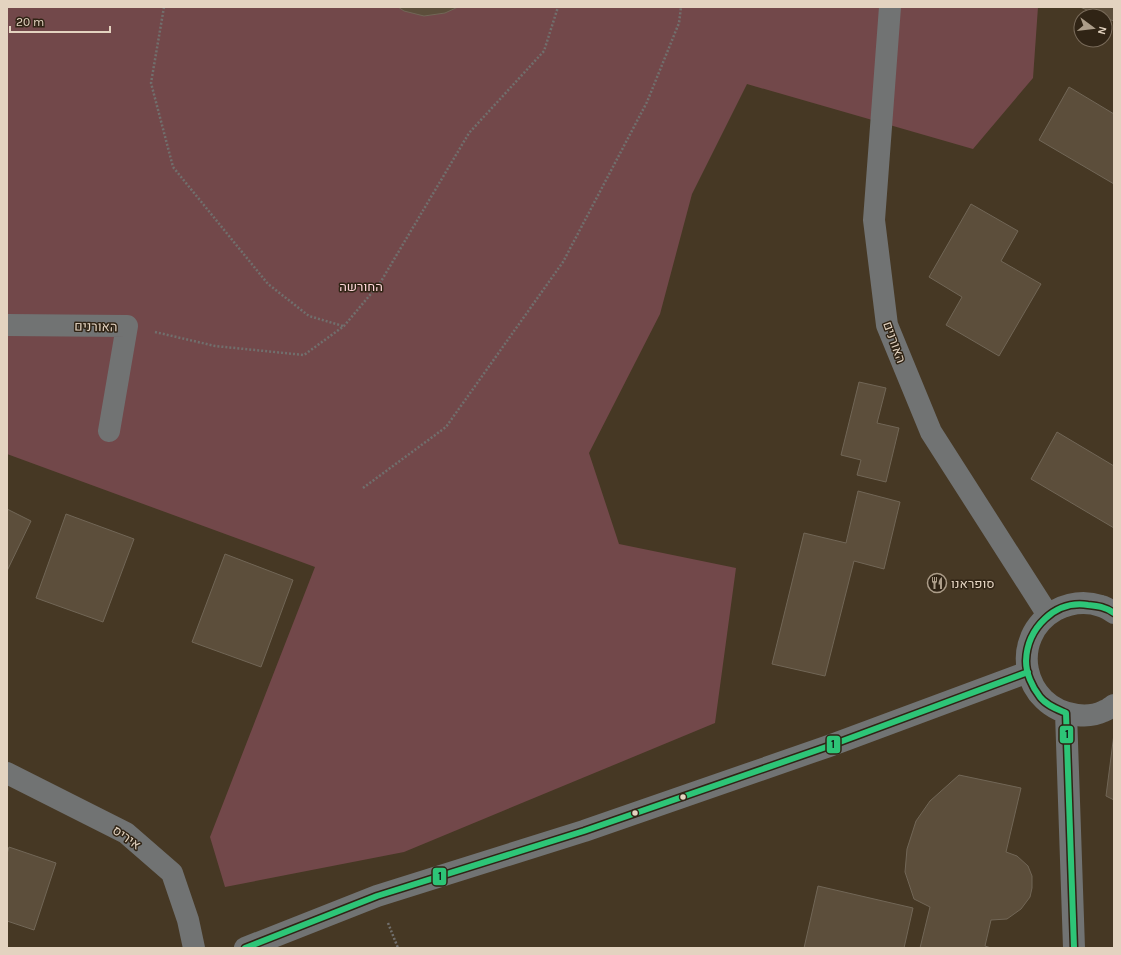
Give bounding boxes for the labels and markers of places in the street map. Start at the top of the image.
restaurant icon: סופראנו [926,572,948,594]
place label: סופראנו [951,576,995,591]
unlabelled marker [678,792,688,802]
unlabelled marker [630,808,640,818]

